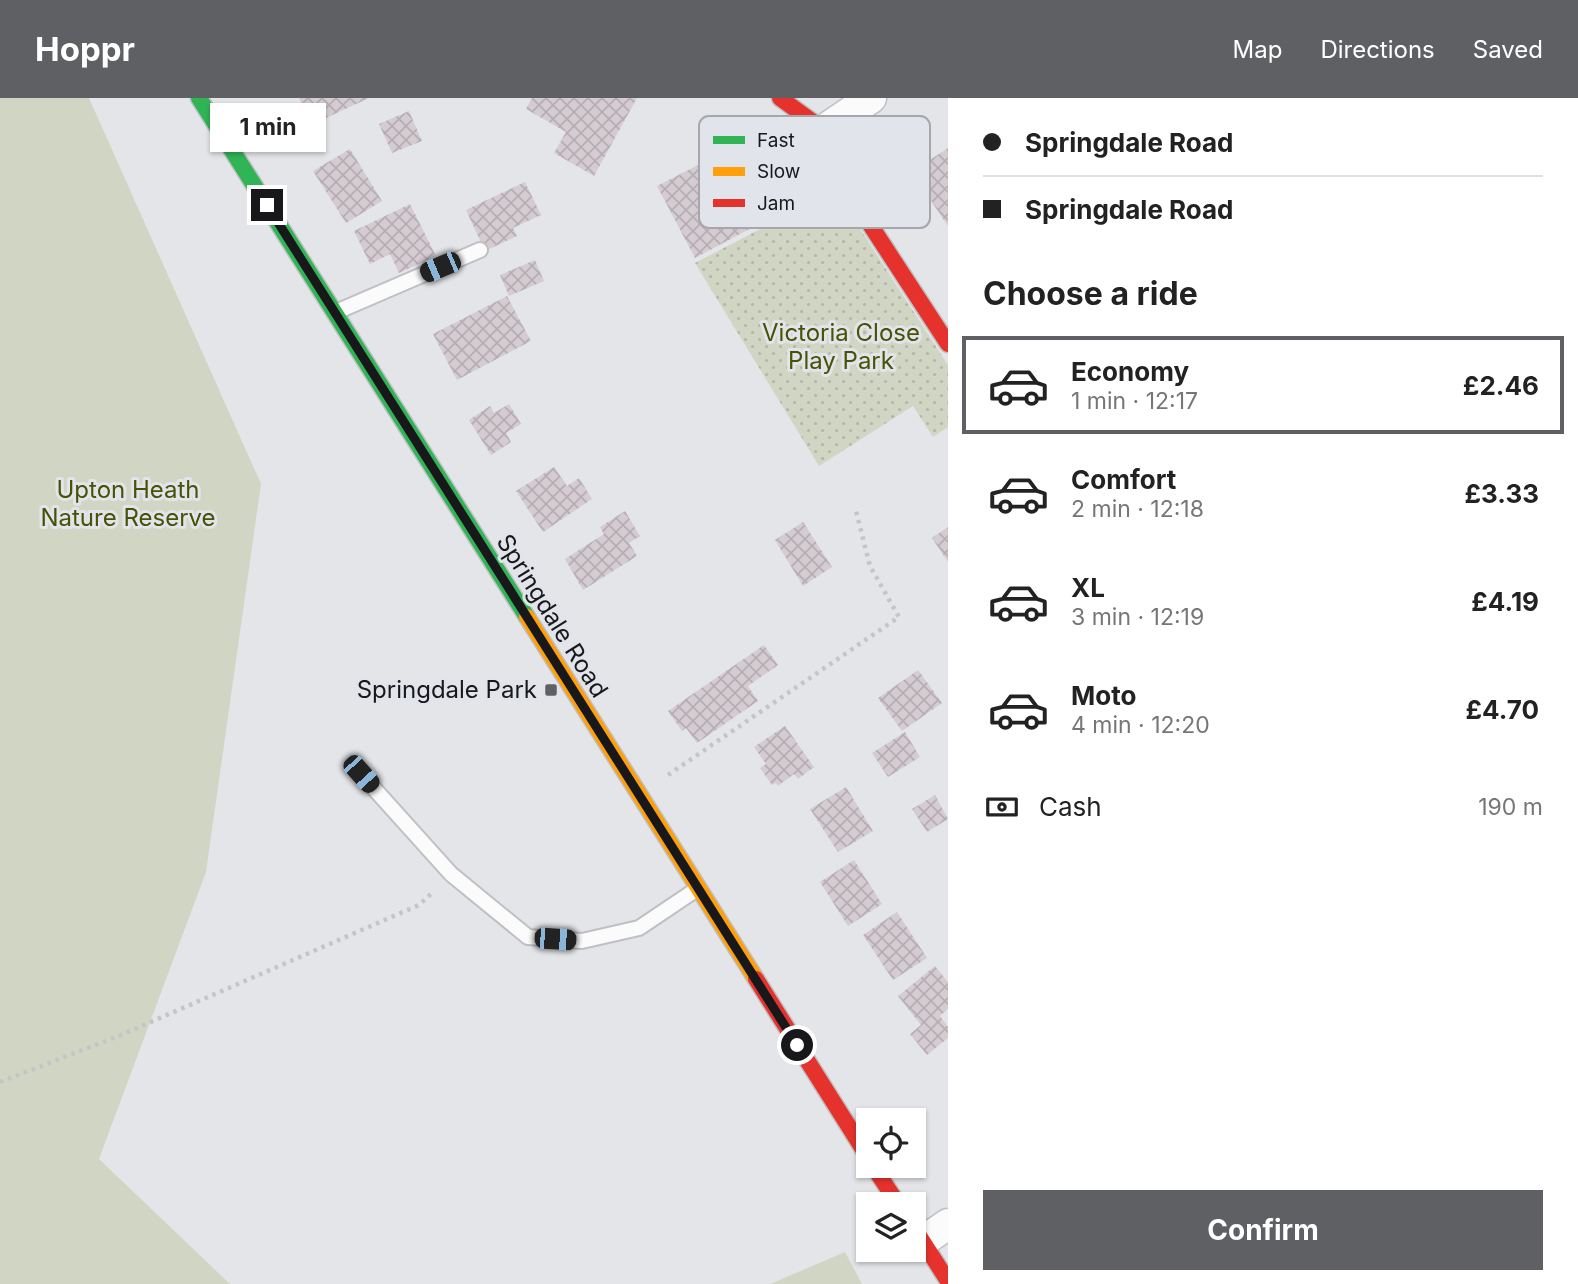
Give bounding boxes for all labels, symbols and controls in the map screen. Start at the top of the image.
text: Hoppr [35,29,135,69]
text: Map [1233,35,1282,64]
text: Directions [1320,35,1435,64]
text: Saved [1473,35,1543,64]
callout: 1 min [209,104,325,153]
text: 1 min [240,113,296,141]
legend [699,116,930,228]
text: Springdale Road [1025,127,1233,158]
text: Fast [757,129,795,152]
text: Slow [757,160,800,183]
route end [251,189,283,221]
text: Jam [757,192,795,215]
text: Springdale Road [1025,194,1233,225]
car [417,249,464,285]
text: Choose a ride [983,274,1198,313]
park label: Victoria Close Play Park [762,318,920,375]
icon: car [987,354,1050,417]
text: Economy [1071,356,1189,387]
text: £2.46 [1463,370,1539,401]
text: 1 min · 12:17 [1071,387,1198,415]
icon: car [987,462,1050,525]
text: Comfort [1071,464,1176,495]
park label: Upton Heath Nature Reserve [40,475,216,532]
text: £3.33 [1465,478,1539,509]
text: 2 min · 12:18 [1071,495,1204,523]
street label: Springdale Road [491,529,614,703]
icon: car [987,570,1050,633]
text: XL [1071,572,1105,603]
text: £4.19 [1471,586,1539,617]
text: 3 min · 12:19 [1071,603,1204,631]
place label: Springdale Park [357,675,537,704]
icon: car [987,678,1050,741]
text: Moto [1071,680,1136,711]
marker: Springdale Park [543,682,559,698]
text: £4.70 [1465,694,1539,725]
text: 4 min · 12:20 [1071,711,1210,739]
car [340,751,383,797]
icon: cash [983,788,1021,826]
text: Cash [1039,791,1102,822]
text: 190 m [1478,793,1543,821]
car [534,927,577,951]
route start [781,1029,813,1061]
map controls [856,1108,926,1262]
button: locate [856,1108,926,1178]
button: Confirm [983,1190,1543,1270]
button: layers [856,1192,926,1262]

